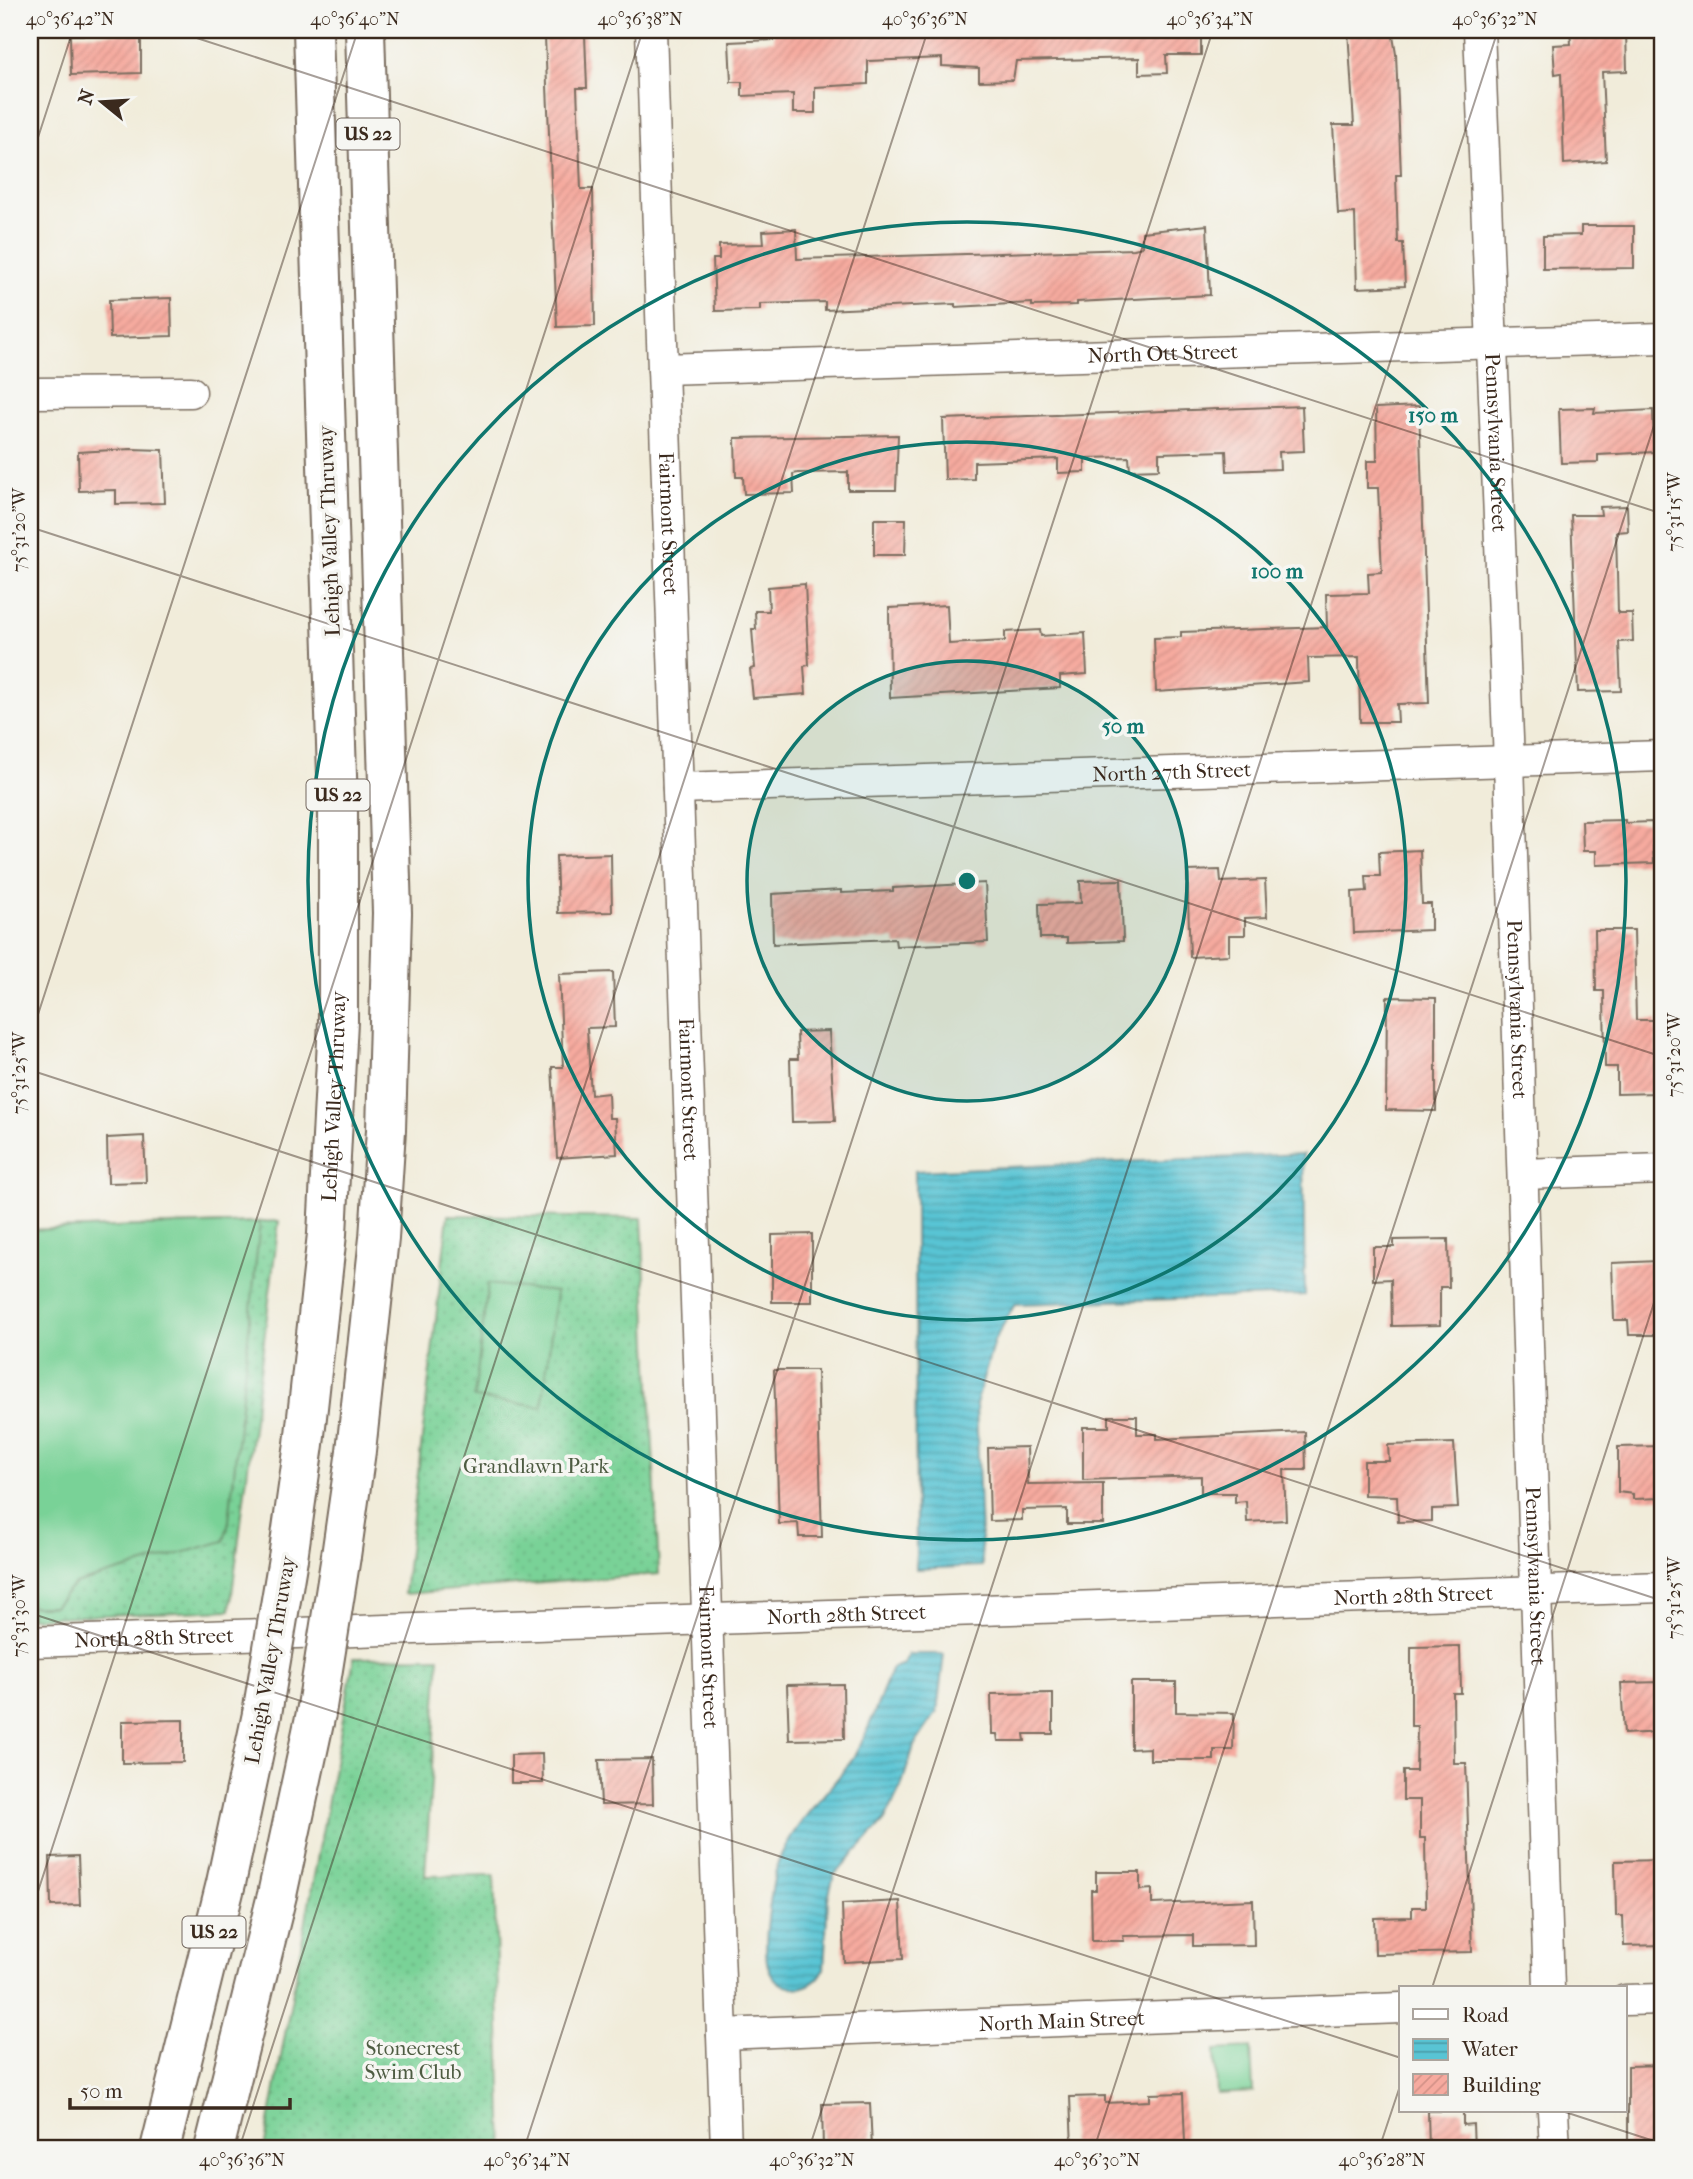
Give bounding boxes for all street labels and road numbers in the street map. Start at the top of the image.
road number: US 22 [336,118,400,150]
street label: North Ott Street [1087,339,1239,368]
street label: Pennsylvania Street [1480,353,1512,533]
street label: Lehigh Valley Thruway [313,424,345,637]
street label: Fairmont Street [654,452,683,596]
street label: North 27th Street [1092,757,1252,787]
road number: US 22 [306,780,370,810]
street label: Pennsylvania Street [1502,919,1532,1100]
street label: Lehigh Valley Thruway [317,990,350,1203]
street label: Fairmont Street [674,1017,703,1162]
street label: Pennsylvania Street [1521,1486,1550,1667]
street label: Lehigh Valley Thruway [240,1553,300,1766]
street label: North 28th Street [1333,1581,1494,1610]
street label: Fairmont Street [694,1585,723,1730]
street label: North 28th Street [766,1600,927,1629]
street label: North 28th Street [74,1623,235,1653]
road number: US 22 [182,1916,246,1948]
street label: North Main Street [978,2006,1146,2036]

